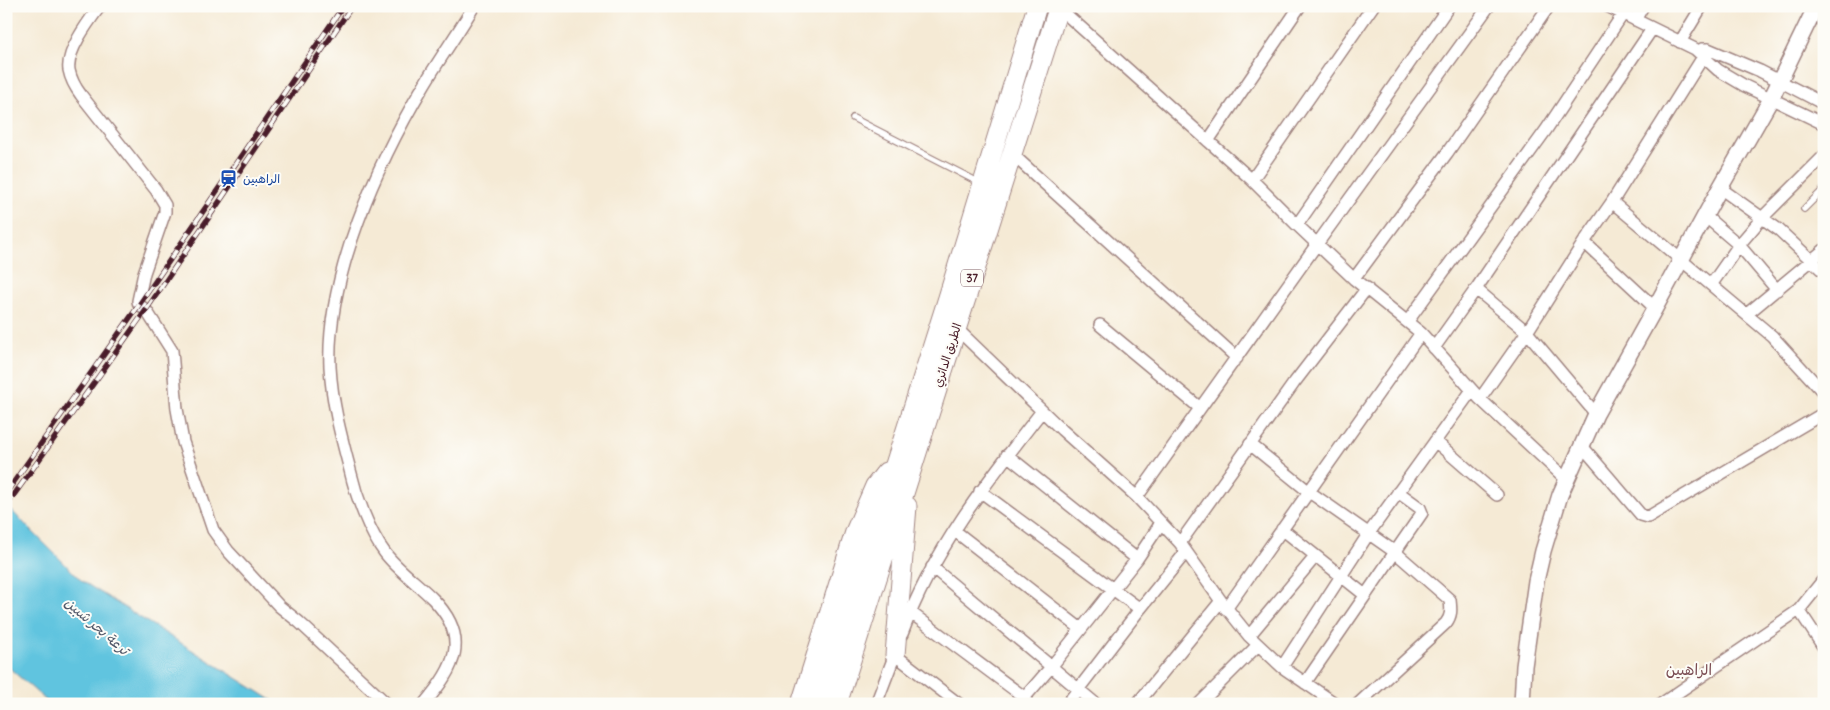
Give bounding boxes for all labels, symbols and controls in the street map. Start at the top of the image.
station icon: الراهبين [219,168,239,188]
place label: الراهبين [243,171,280,187]
road number: 37 [961,270,983,286]
street label: الطريق الدائري [930,321,966,390]
water label: ترعة بحر شبين [61,593,135,661]
district label: الراهبين [1666,660,1712,679]

